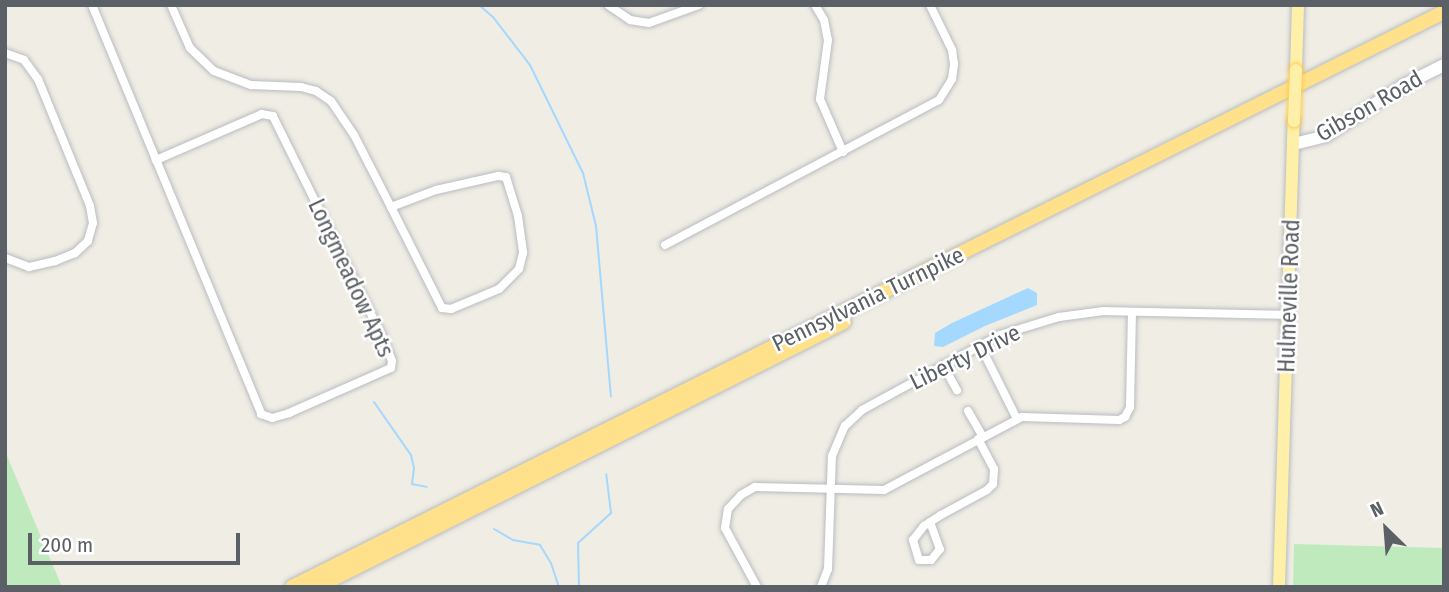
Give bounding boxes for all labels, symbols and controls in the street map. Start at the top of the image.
street label: Gibson Road [1311,64,1427,148]
street label: Longmeadow Apts [302,194,400,362]
street label: Hulmeville Road [1273,219,1305,373]
street label: Pennsylvania Turnpike [768,241,968,357]
street label: Liberty Drive [905,318,1025,396]
north arrow [1351,494,1421,564]
text: N [1367,497,1387,522]
scale bar [32,518,243,562]
text: 200 m [41,532,93,558]

